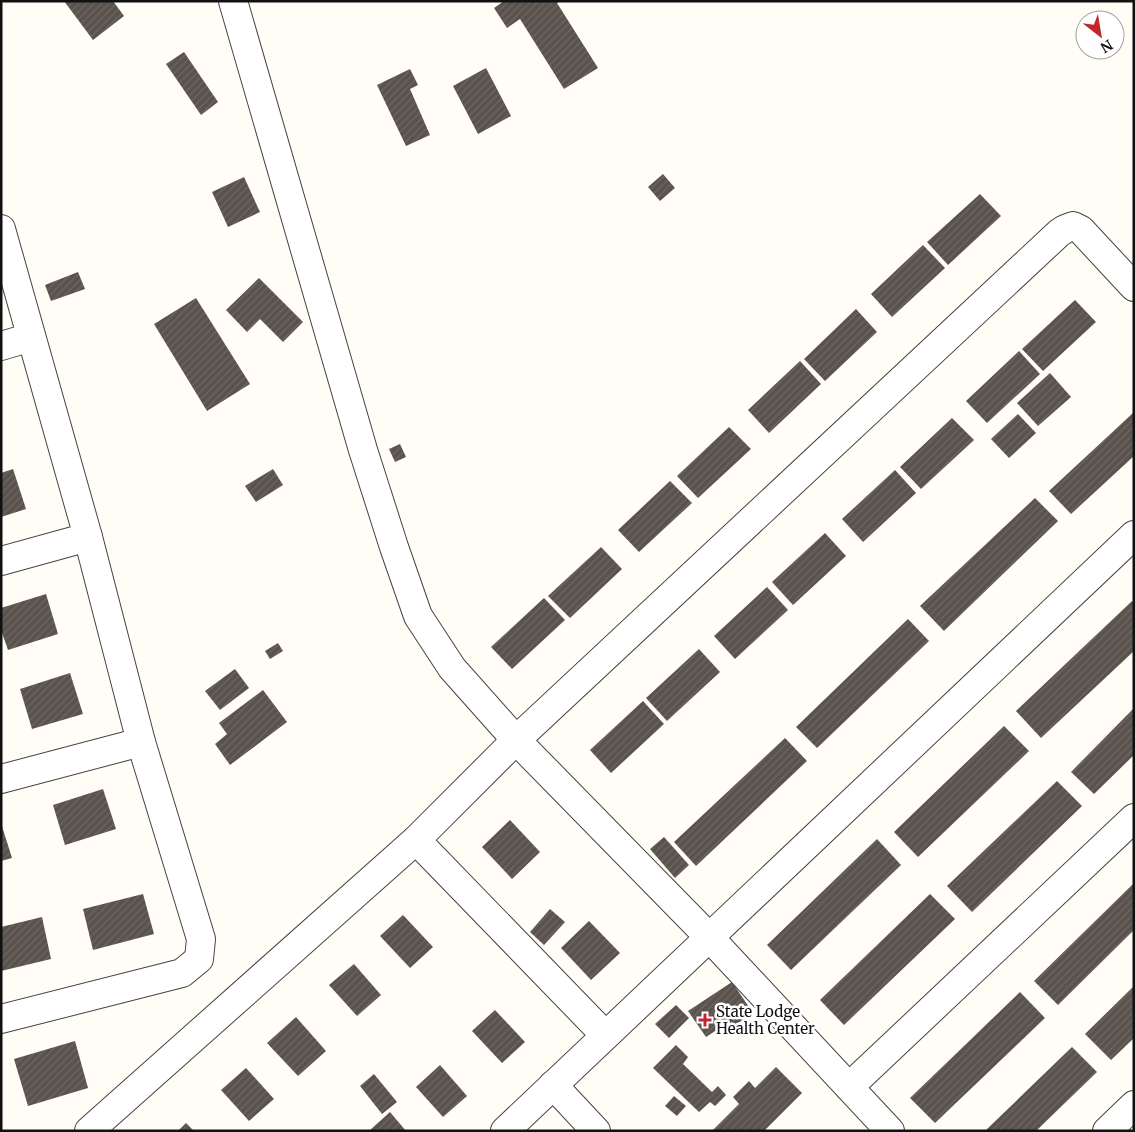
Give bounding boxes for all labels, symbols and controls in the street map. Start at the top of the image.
north arrow [1075,10,1125,60]
text: N [1097,36,1116,57]
place label: State Lodge Health Center [716,1002,815,1038]
marker: State Lodge Health Center [698,1013,712,1027]

